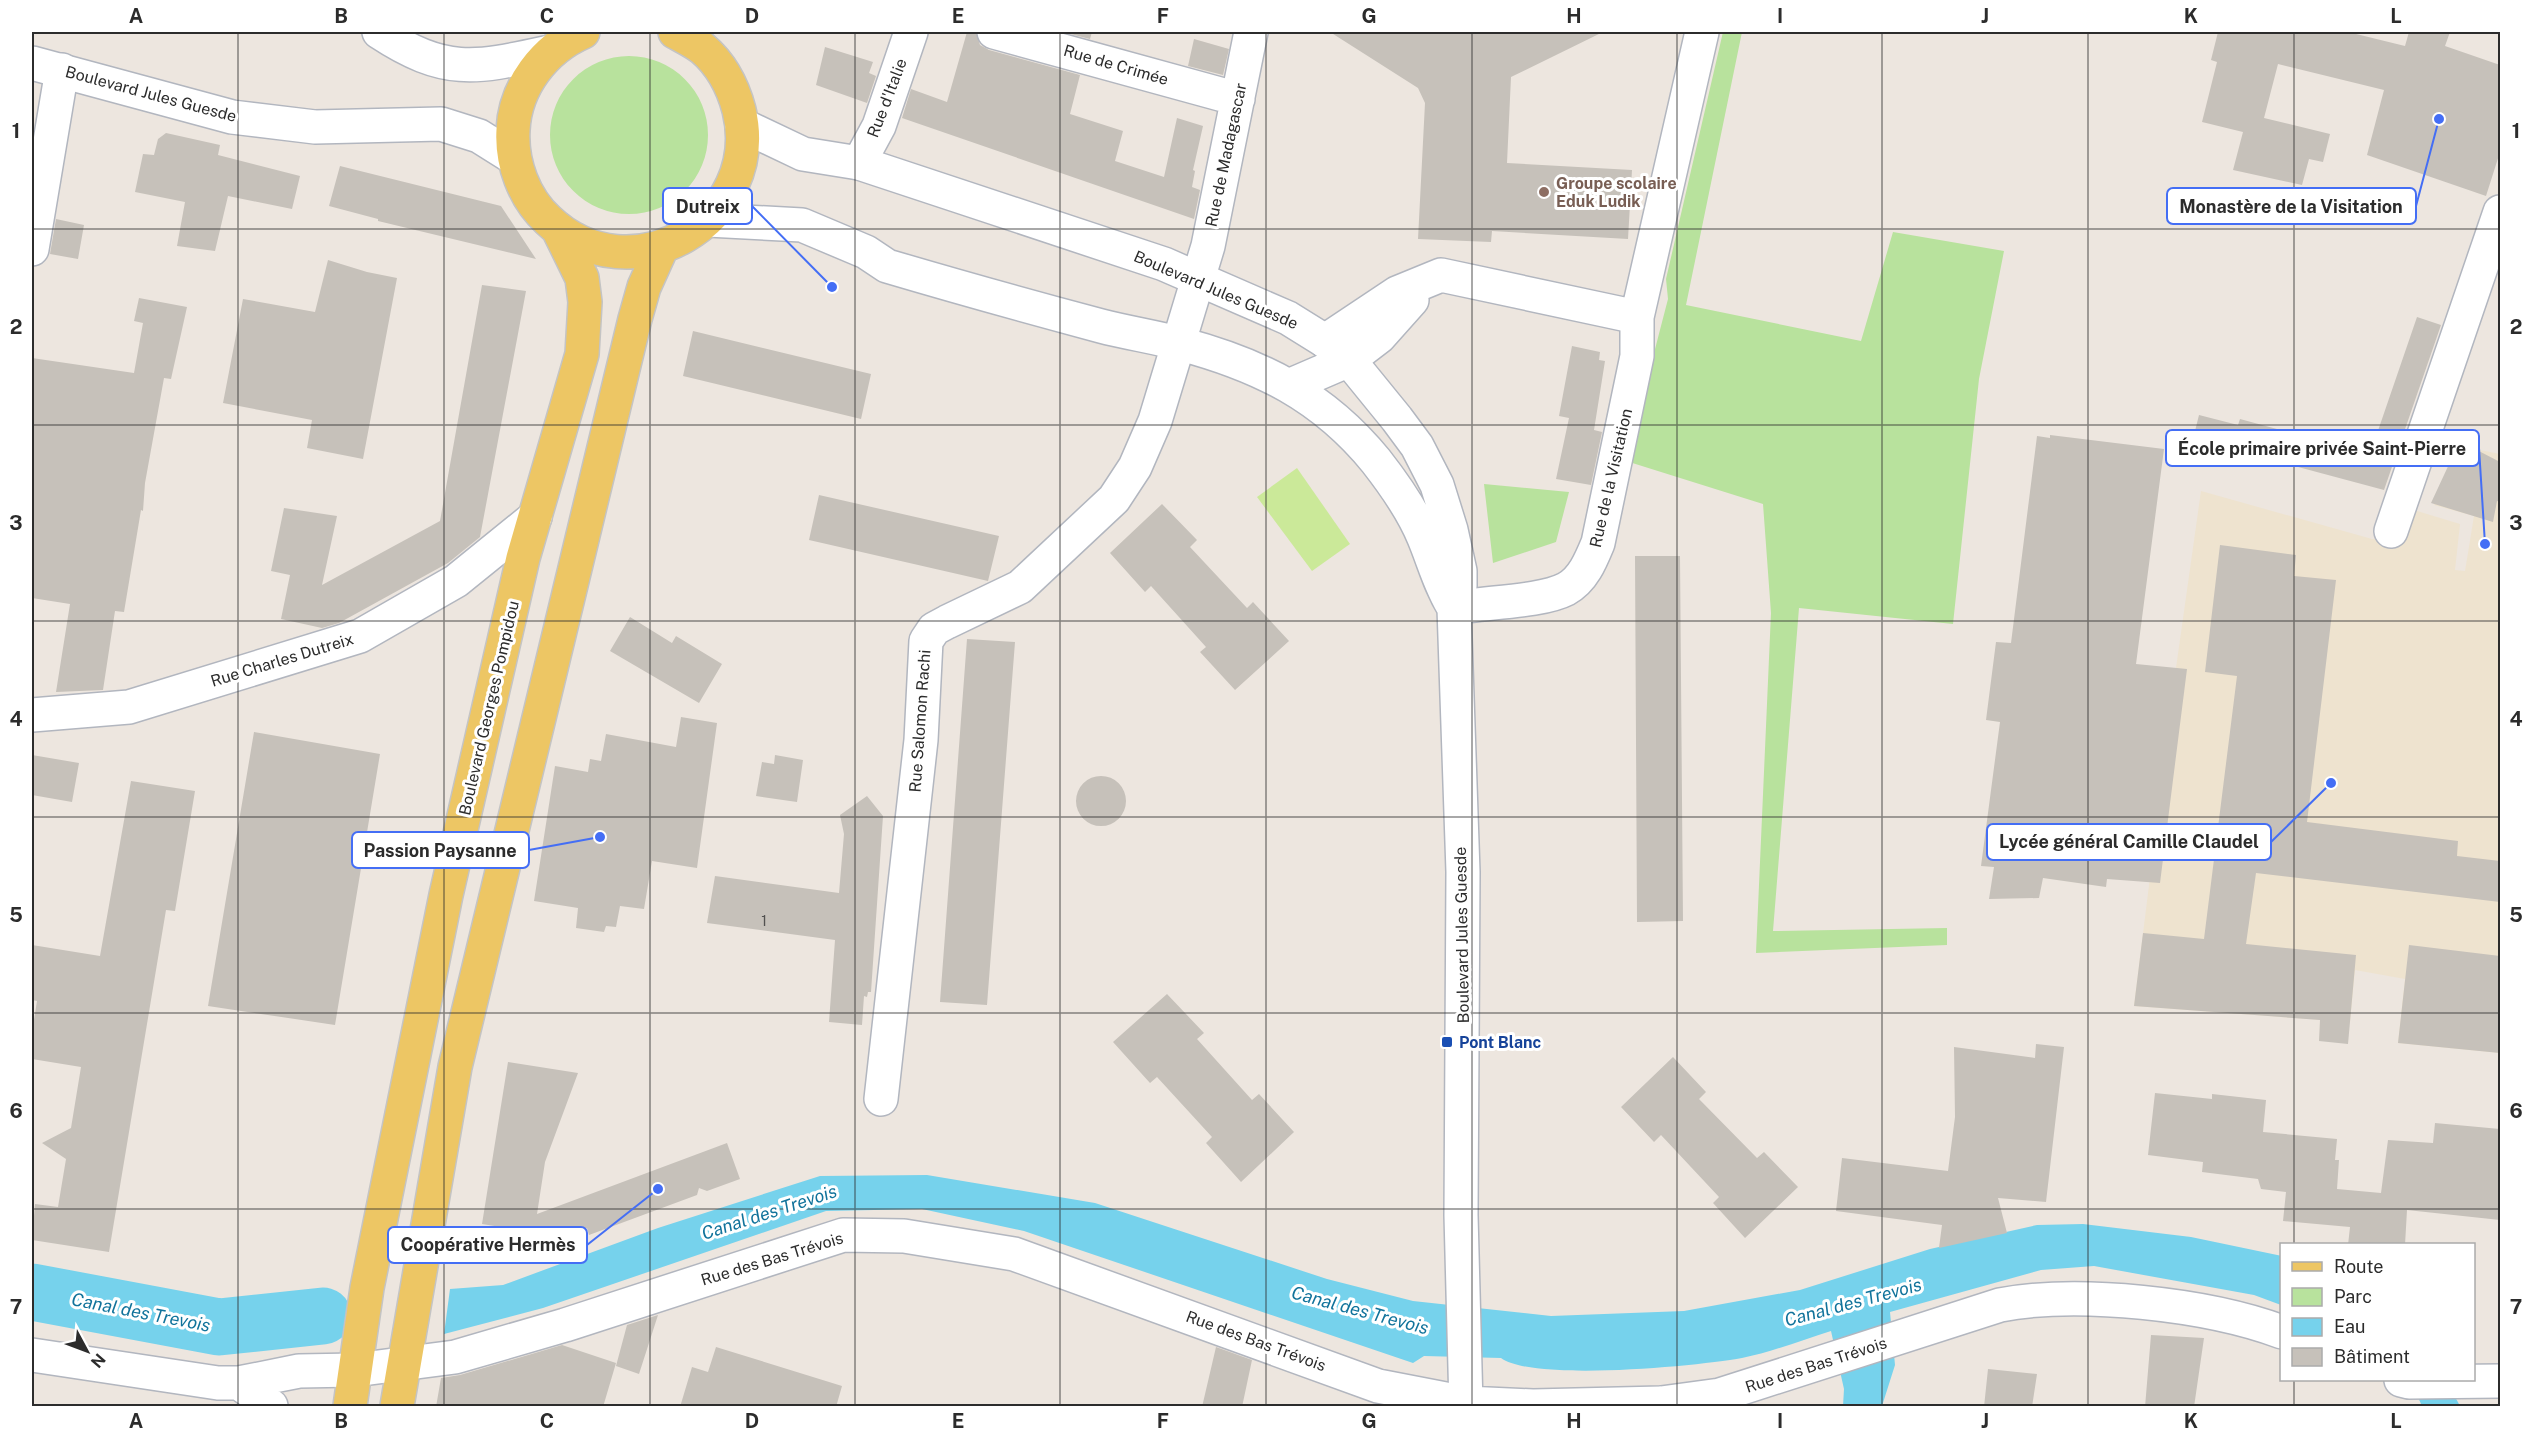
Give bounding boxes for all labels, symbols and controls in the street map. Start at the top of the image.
text: A [129,4,143,28]
text: B [334,4,348,28]
text: C [540,4,554,28]
text: D [745,4,759,28]
text: E [952,4,964,28]
text: F [1157,4,1169,28]
text: G [1361,4,1377,28]
text: H [1566,4,1582,28]
text: I [1777,4,1783,28]
text: J [1981,4,1989,28]
text: K [2184,4,2198,28]
text: L [2390,4,2402,28]
street label: Rue de Crimée [1061,41,1171,89]
street label: Rue d'Italie [863,56,911,140]
street label: Boulevard Jules Guesde [63,62,239,126]
street label: Rue de Madagascar [1201,81,1251,229]
text: 1 [12,119,20,143]
text: 1 [2512,119,2520,143]
place label: Groupe scolaire Eduk Ludik [1556,174,1677,211]
marker: Groupe scolaire Eduk Ludik [1537,185,1551,199]
callout: Dutreix [663,188,752,224]
callout: Monastère de la Visitation [2167,188,2416,224]
text: Dutreix [676,196,741,217]
text: Monastère de la Visitation [2179,196,2403,217]
street label: Boulevard Jules Guesde [1131,247,1301,333]
text: 2 [10,315,22,339]
text: 2 [2510,315,2522,339]
street label: Rue de la Visitation [1586,407,1636,549]
callout: École primaire privée Saint-Pierre [2166,430,2479,466]
text: École primaire privée Saint-Pierre [2178,437,2466,459]
text: 3 [9,511,23,535]
text: 3 [2509,511,2523,535]
street label: Boulevard Georges Pompidou [455,599,523,817]
street label: Rue Charles Dutreix [208,629,356,691]
street label: Rue Salomon Rachi [906,649,934,793]
text: 4 [9,707,23,731]
text: 4 [2509,707,2523,731]
callout: Lycée général Camille Claudel [1987,824,2271,860]
text: Lycée général Camille Claudel [1999,831,2259,852]
callout: Passion Paysanne [352,832,529,868]
text: Passion Paysanne [363,840,517,861]
street label: Boulevard Jules Guesde [1451,847,1473,1023]
text: 5 [9,903,23,927]
text: 5 [2509,903,2523,927]
house number: 1 [761,913,767,929]
place label: Pont Blanc [1459,1033,1542,1052]
marker: Pont Blanc [1440,1035,1454,1049]
text: 6 [9,1099,23,1123]
text: 6 [2509,1099,2523,1123]
water label: Canal des Trevois [699,1180,840,1244]
callout: Coopérative Hermès [388,1227,587,1263]
street label: Rue des Bas Trévois [699,1228,845,1290]
text: Coopérative Hermès [400,1234,576,1255]
legend [2280,1243,2475,1381]
text: Route [2334,1256,2383,1277]
water label: Canal des Trevois [1782,1274,1924,1330]
water label: Canal des Trevois [1289,1282,1431,1338]
text: Parc [2334,1286,2372,1307]
water label: Canal des Trevois [70,1288,212,1336]
text: 7 [10,1295,22,1319]
text: 7 [2510,1295,2522,1319]
street label: Rue des Bas Trévois [1183,1307,1329,1375]
text: Eau [2334,1316,2365,1337]
north arrow [57,1321,117,1381]
street label: Rue des Bas Trévois [1743,1333,1889,1397]
text: Bâtiment [2334,1346,2410,1367]
text: N [87,1350,109,1371]
text: A [129,1409,143,1433]
text: B [334,1409,348,1433]
text: C [540,1409,554,1433]
text: D [745,1409,759,1433]
text: E [952,1409,964,1433]
text: F [1157,1409,1169,1433]
text: G [1361,1409,1377,1433]
text: H [1566,1409,1582,1433]
text: I [1777,1409,1783,1433]
text: J [1981,1409,1989,1433]
text: K [2184,1409,2198,1433]
text: L [2390,1409,2402,1433]

